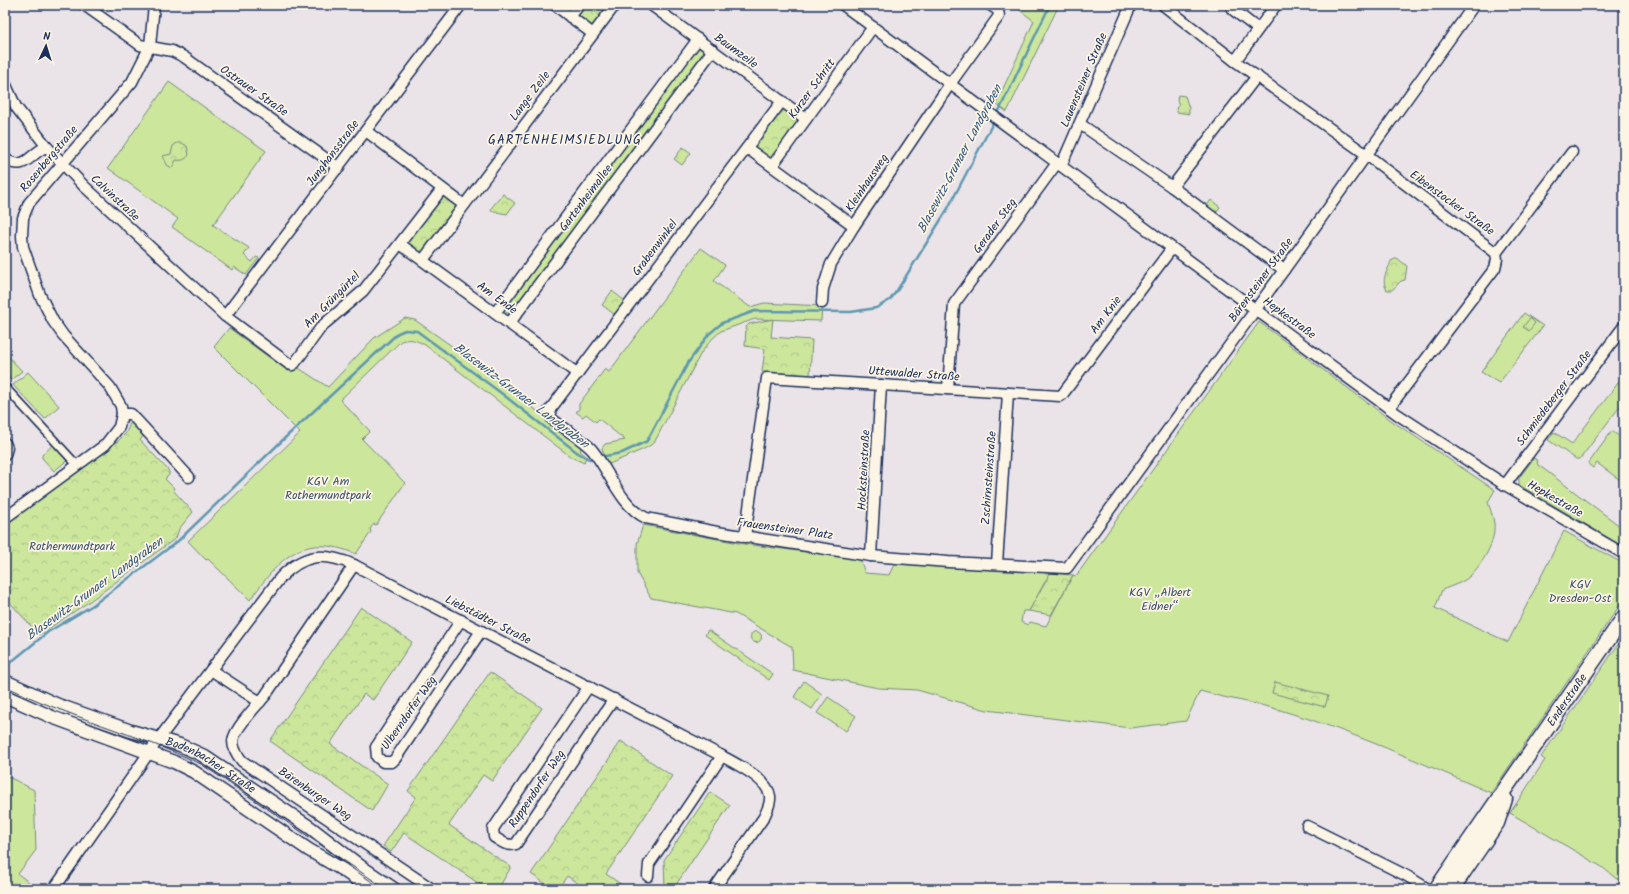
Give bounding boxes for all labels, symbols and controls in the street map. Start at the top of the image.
north arrow [26,26,66,66]
text: N [43,28,51,46]
street label: Baumzeile [710,28,762,74]
street label: Lauensteiner Straße [1055,29,1113,130]
street label: Kurzer Schritt [784,55,841,123]
street label: Ostrauer Straße [216,60,293,122]
street label: Lange Zeile [505,66,556,125]
water label: Blasewitz‐Grunaer Landgraben [912,80,1009,237]
street label: Junghansstraße [302,115,365,190]
street label: Rosenbergstraße [15,121,83,197]
district label: GARTENHEIMSIEDLUNG [488,130,642,151]
street label: Kleinhausweg [840,150,894,216]
street label: Gartenheimallee [554,160,618,236]
street label: Eibenstocker Straße [1405,166,1499,241]
street label: Calvinstraße [86,170,145,226]
street label: Gerader Steg [968,194,1022,258]
street label: Grabenwinkel [627,216,683,280]
street label: Bärensteiner Straße [1224,233,1299,326]
street label: Am Grüngürtel [299,267,365,333]
street label: Am Ende [473,277,522,320]
street label: Am Knie [1085,291,1127,338]
street label: Hepkestraße [1258,292,1320,344]
water label: Blasewitz‐Grunaer Landgraben [449,338,594,455]
street label: Schmiedeberger Straße [1512,346,1597,450]
street label: Uttewalder Straße [868,361,961,387]
street label: Hocksteinstraße [852,429,876,511]
street label: Zschirnsteinstraße [976,430,1002,525]
park label: KGV Am Rothermundtpark [285,472,371,505]
street label: Hepkestraße [1523,475,1587,523]
street label: Frauensteiner Platz [736,513,834,545]
water label: Blasewitz‐Grunaer Landgraben [22,531,169,646]
park label: Rothermundtpark [29,537,115,556]
park label: KGV Dresden-Ost [1549,575,1612,608]
park label: KGV „Albert Eidner“ [1129,583,1191,616]
street label: Liebstädter Straße [442,590,535,650]
street label: Enderstraße [1542,669,1592,730]
street label: Ulberndorfer Weg [376,672,442,754]
street label: Bodenbacher Straße [163,732,260,798]
street label: Ruppendorfer Weg [504,746,570,832]
street label: Bärenburger Weg [274,762,356,826]

